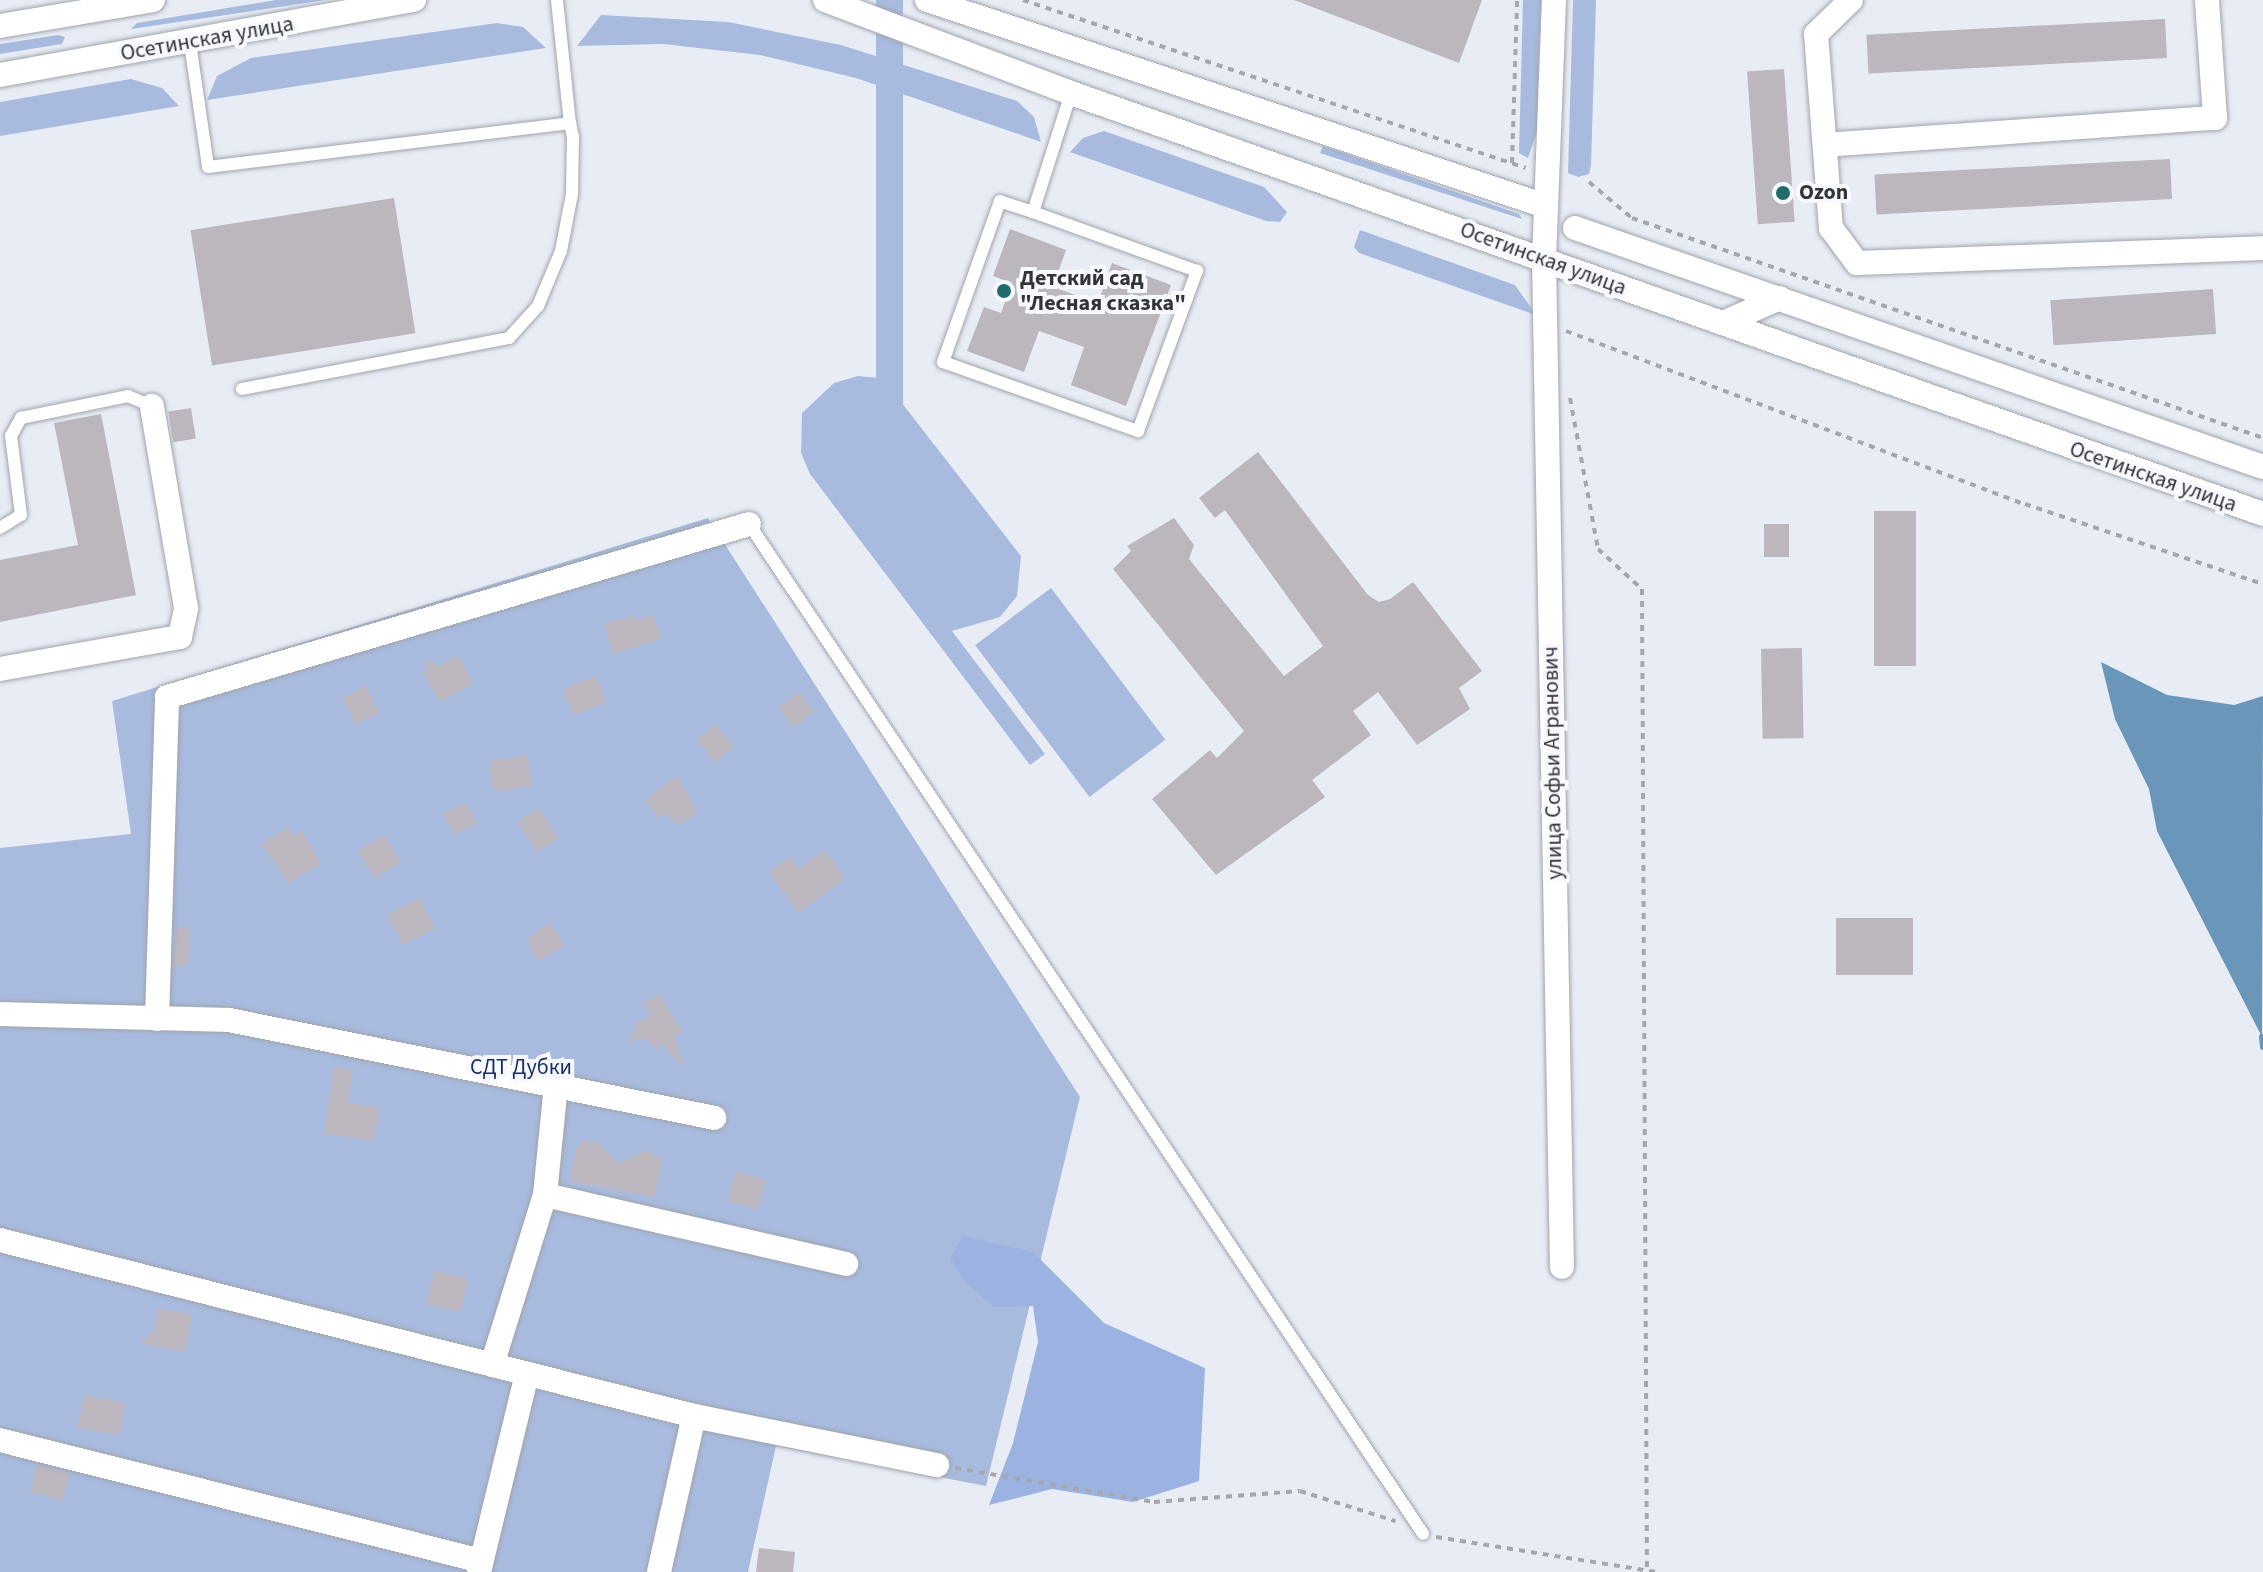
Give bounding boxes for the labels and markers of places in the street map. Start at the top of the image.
place label: Ozon [1799,180,1848,206]
marker: Ozon [1774,184,1792,202]
place label: Детский сад "Лесная сказка" [1020,265,1186,316]
marker: Детский сад "Лесная сказка" [995,282,1013,300]

